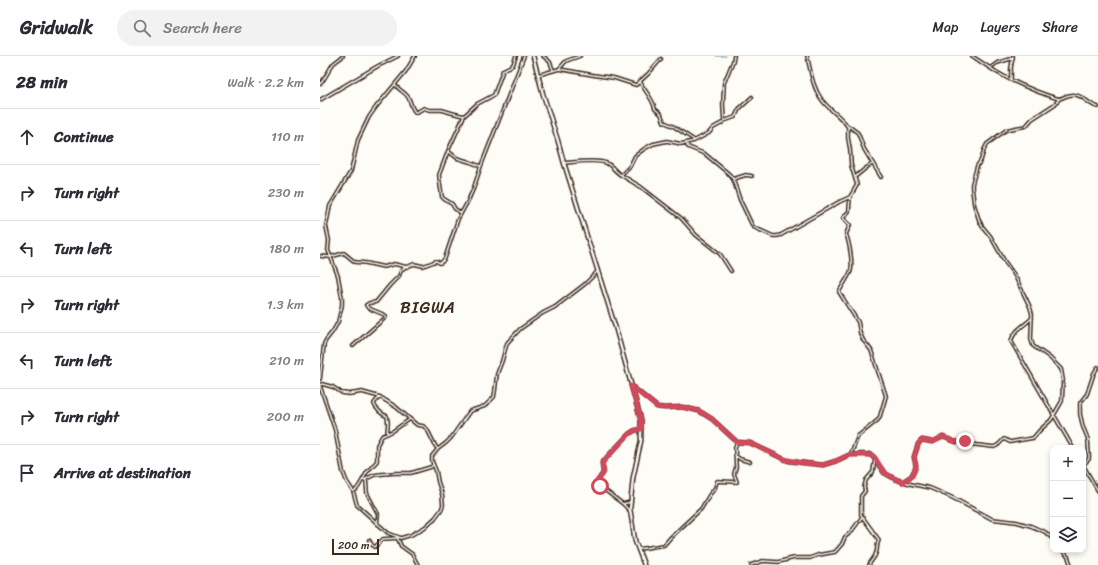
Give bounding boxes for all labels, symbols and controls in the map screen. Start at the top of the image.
search box [117,10,397,46]
text: Gridwalk [20,11,93,44]
text: Search here [163,15,242,41]
text: Map [933,15,958,40]
text: Layers [980,15,1020,40]
text: Share [1042,15,1078,40]
icon: search [131,17,153,39]
text: 28 min [16,67,67,97]
text: Walk · 2.2 km [227,71,304,94]
text: Continue [54,124,114,150]
text: 110 m [271,125,304,148]
icon: ahead [16,126,38,148]
text: Turn right [54,180,119,206]
text: 230 m [268,181,304,204]
icon: right [16,182,38,204]
text: Turn left [54,236,112,262]
text: 180 m [269,237,304,260]
icon: left [16,238,38,260]
text: Turn right [54,292,119,318]
district label: BIGWA [400,292,456,322]
text: 1.3 km [267,293,304,316]
icon: right [16,294,38,316]
text: Turn left [54,348,112,374]
text: 210 m [269,349,304,372]
icon: left [16,350,38,372]
text: Turn right [54,404,119,430]
text: 200 m [267,405,304,428]
icon: right [16,406,38,428]
route end [956,432,974,450]
map controls [1050,445,1086,553]
button: + [1050,445,1086,481]
text: Arrive at destination [54,460,191,486]
icon: arrive [16,462,38,484]
route start [591,477,609,495]
button: − [1050,481,1086,517]
button: layers [1050,517,1086,553]
text: 200 m [338,536,370,555]
scale bar [332,537,379,556]

